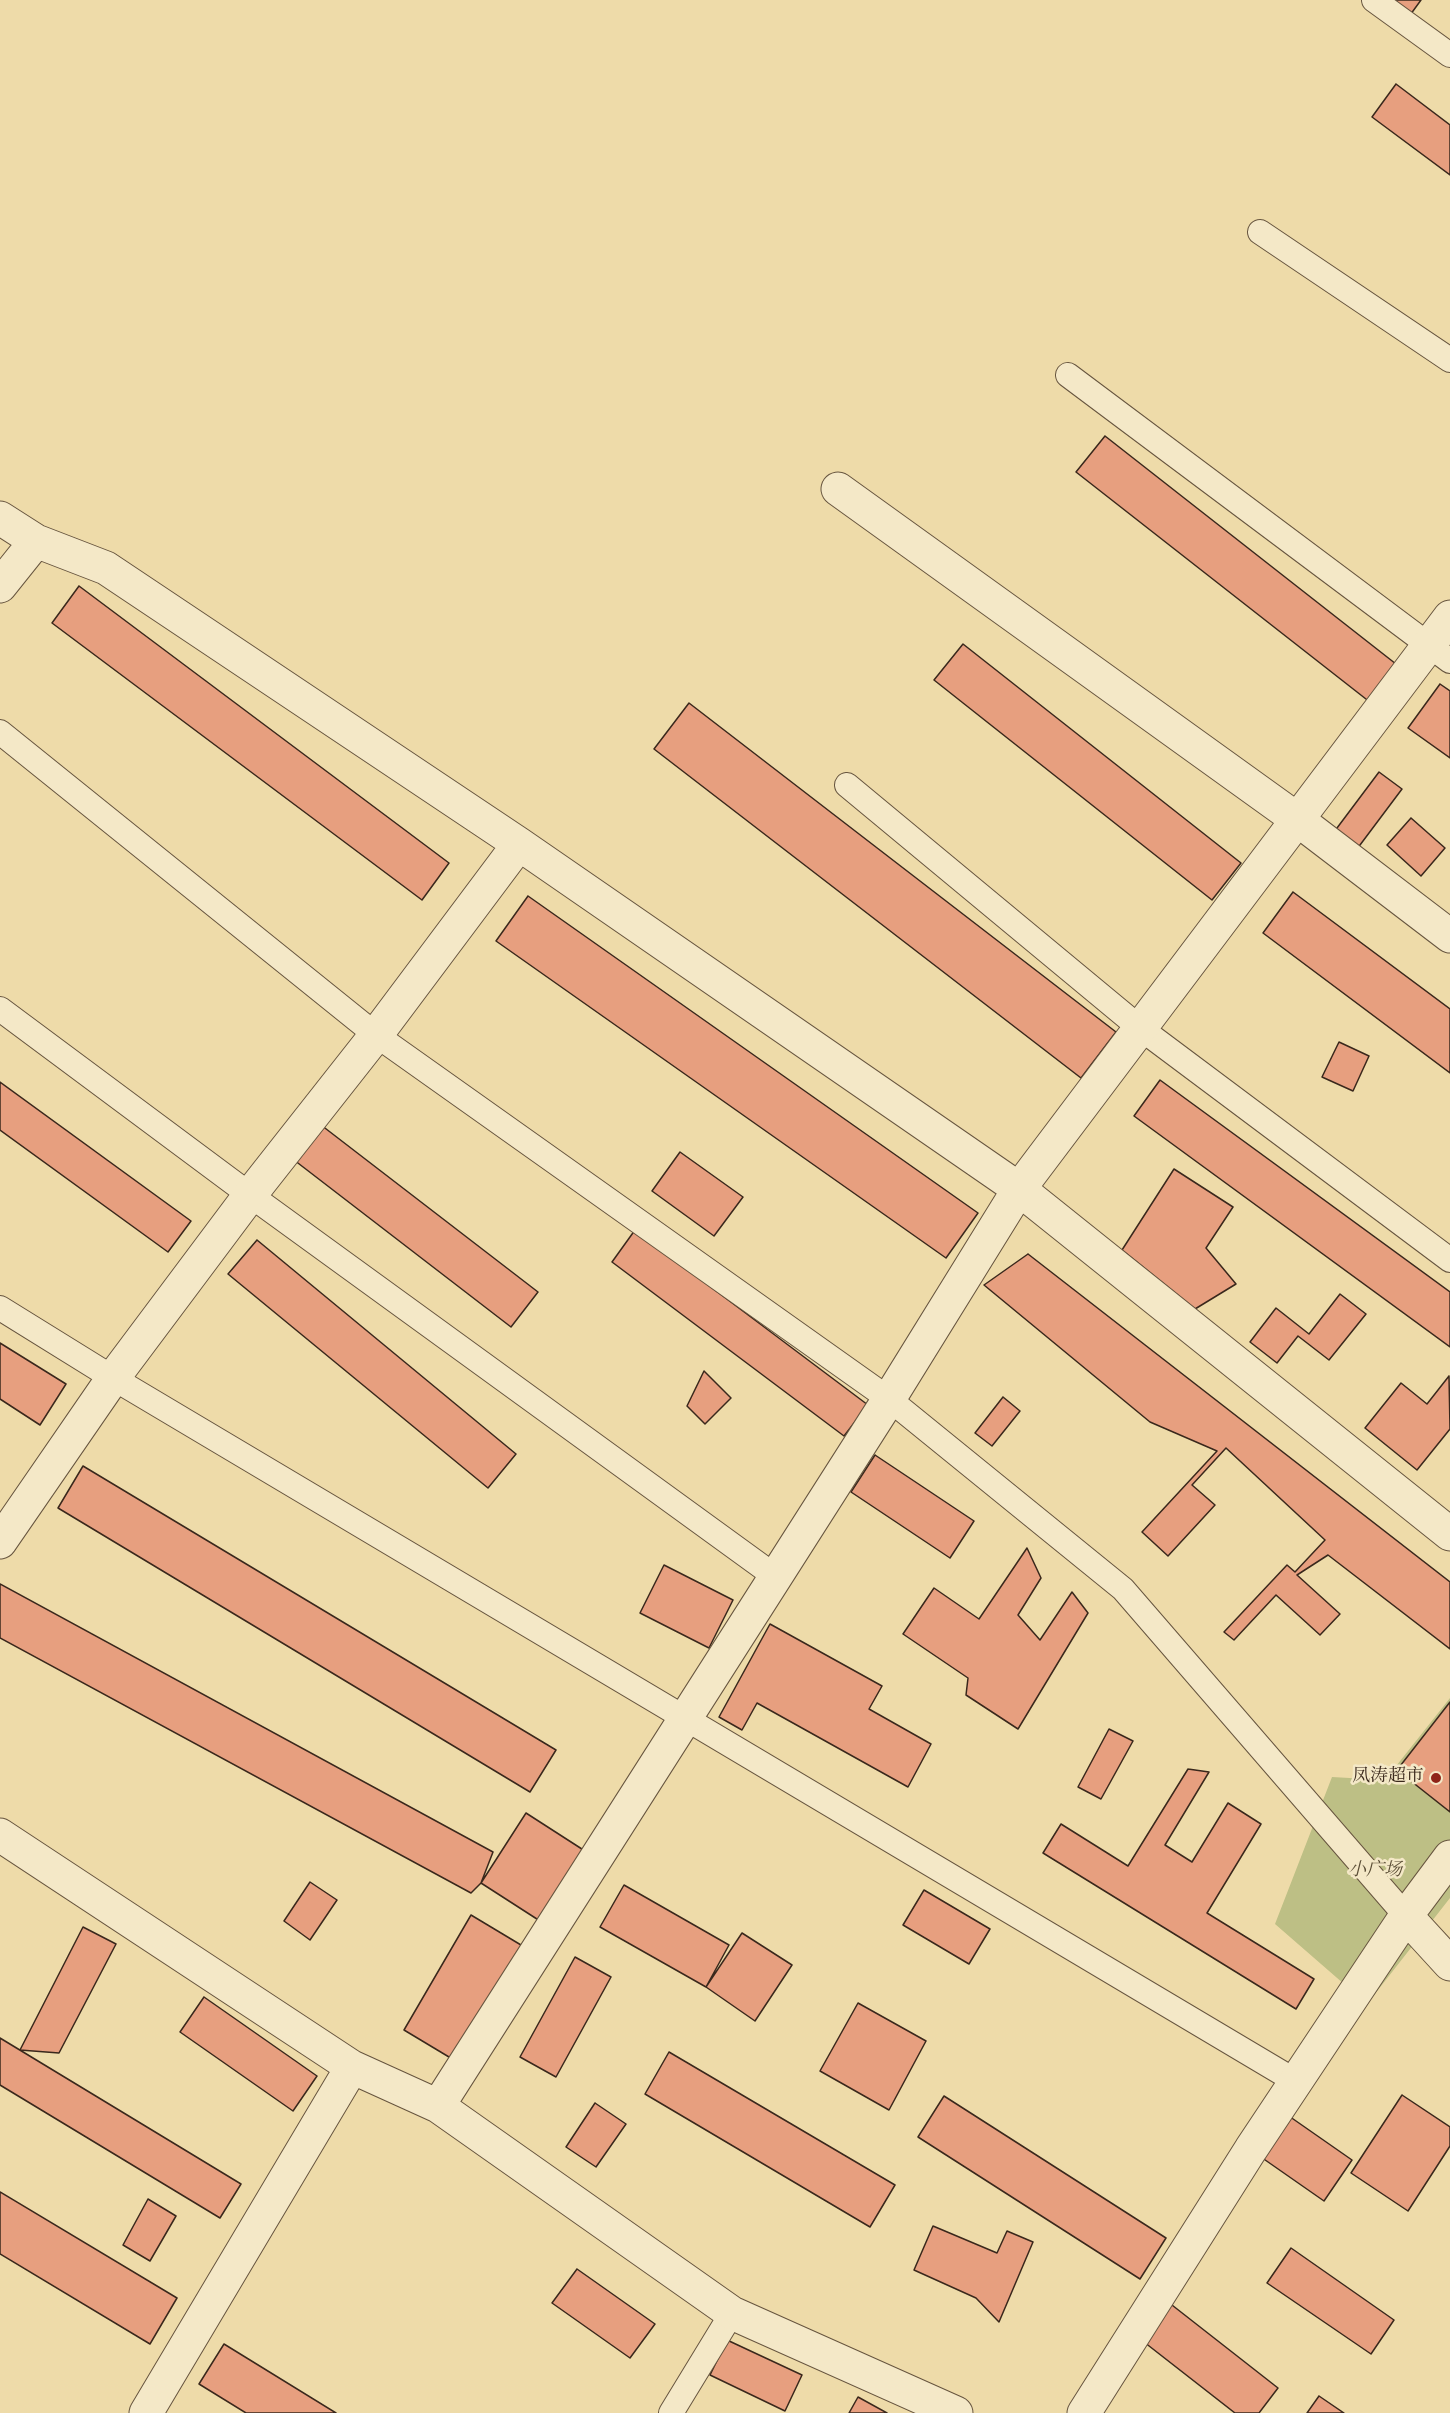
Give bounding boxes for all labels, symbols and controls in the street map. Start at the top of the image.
place label: 凤涛超市 [1352,1767,1424,1789]
marker: 凤涛超市 [1429,1771,1443,1785]
park label: 小广场 [1348,1861,1402,1883]

